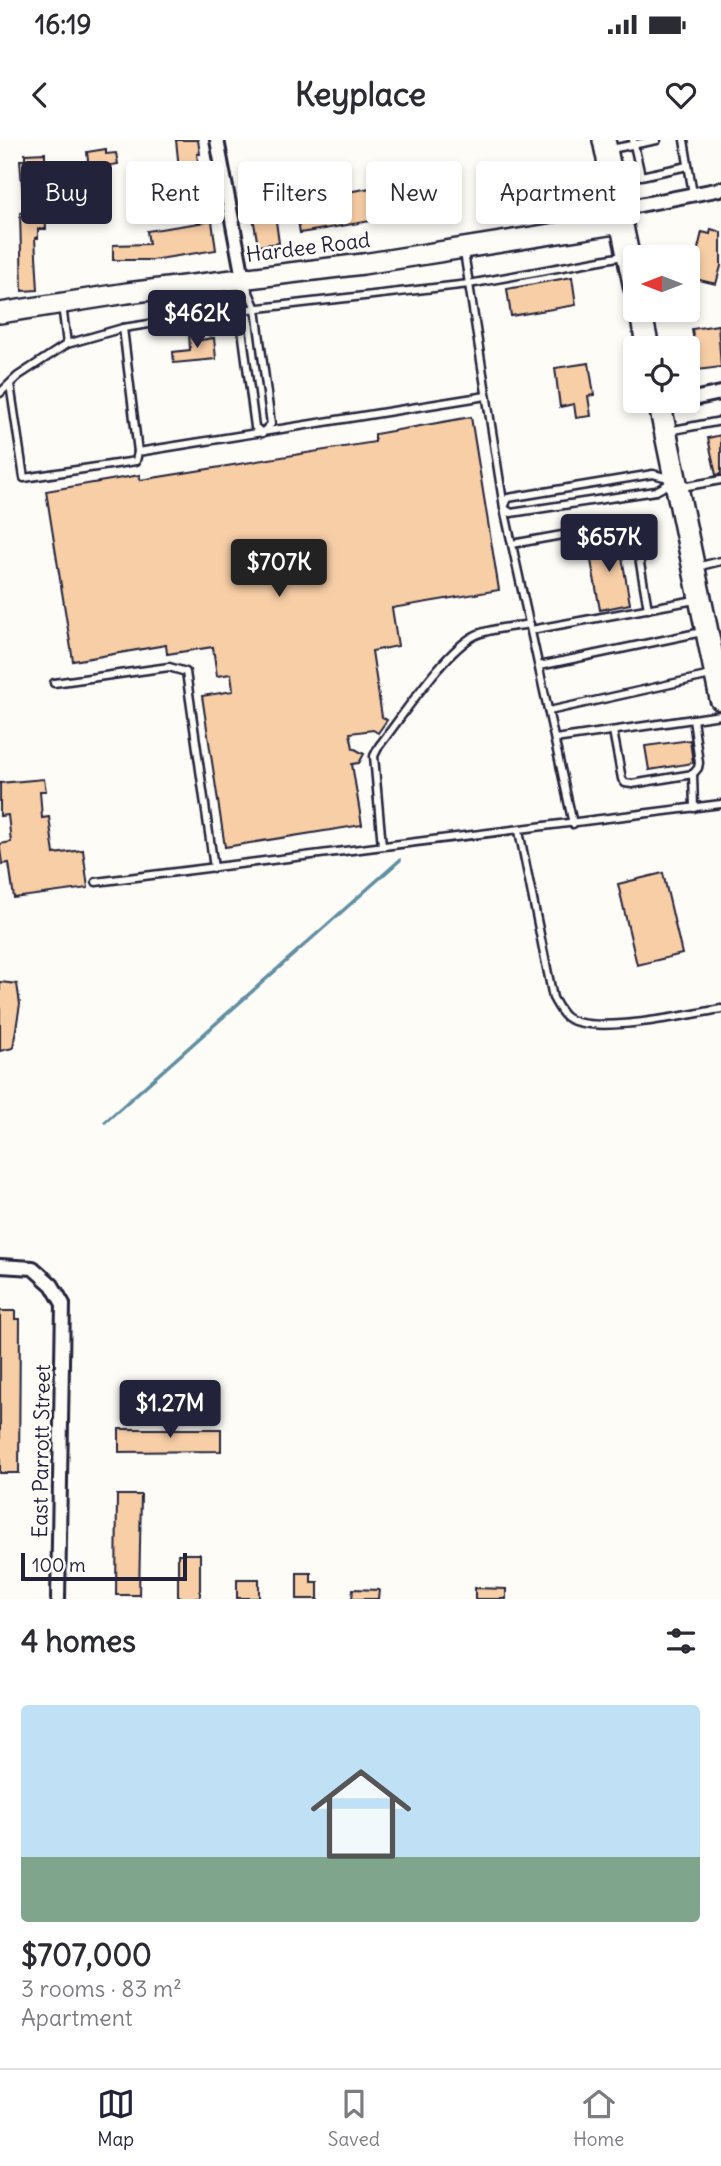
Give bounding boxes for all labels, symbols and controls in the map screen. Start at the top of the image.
text: 16:19 [35,8,91,41]
text: Keyplace [295,74,426,115]
icon: back [21,76,59,114]
icon: heart [662,76,700,114]
chip: Buy [21,161,112,224]
chip: Rent [126,161,224,224]
chip: Filters [238,161,352,224]
chip: New [366,161,462,224]
chip: Apartment [476,161,640,224]
street label: Hardee Road [245,226,371,268]
north arrow [623,245,700,322]
map controls [623,245,700,413]
pin: $462K [148,290,246,350]
text: $462K [164,298,230,327]
button: locate [623,336,700,413]
pin: $657K [560,514,658,574]
text: $657K [577,522,641,551]
pin: $707K [230,540,328,599]
text: $707K [247,547,311,576]
street label: East Parrott Street [26,1364,56,1538]
pin: $1.27M [113,1380,227,1440]
text: $1.27M [136,1388,204,1417]
scale bar [21,1550,187,1582]
text: 100 m [32,1553,86,1577]
text: 4 homes [21,1622,136,1660]
icon: filters [662,1622,700,1660]
icon: home [298,1751,424,1877]
text: $707,000 [21,1936,152,1974]
text: 3 rooms · 83 m² [21,1974,182,2003]
text: Apartment [21,2003,133,2032]
tab: Map [97,2085,135,2151]
tab: Saved [328,2085,380,2151]
tab: Home [573,2085,624,2151]

